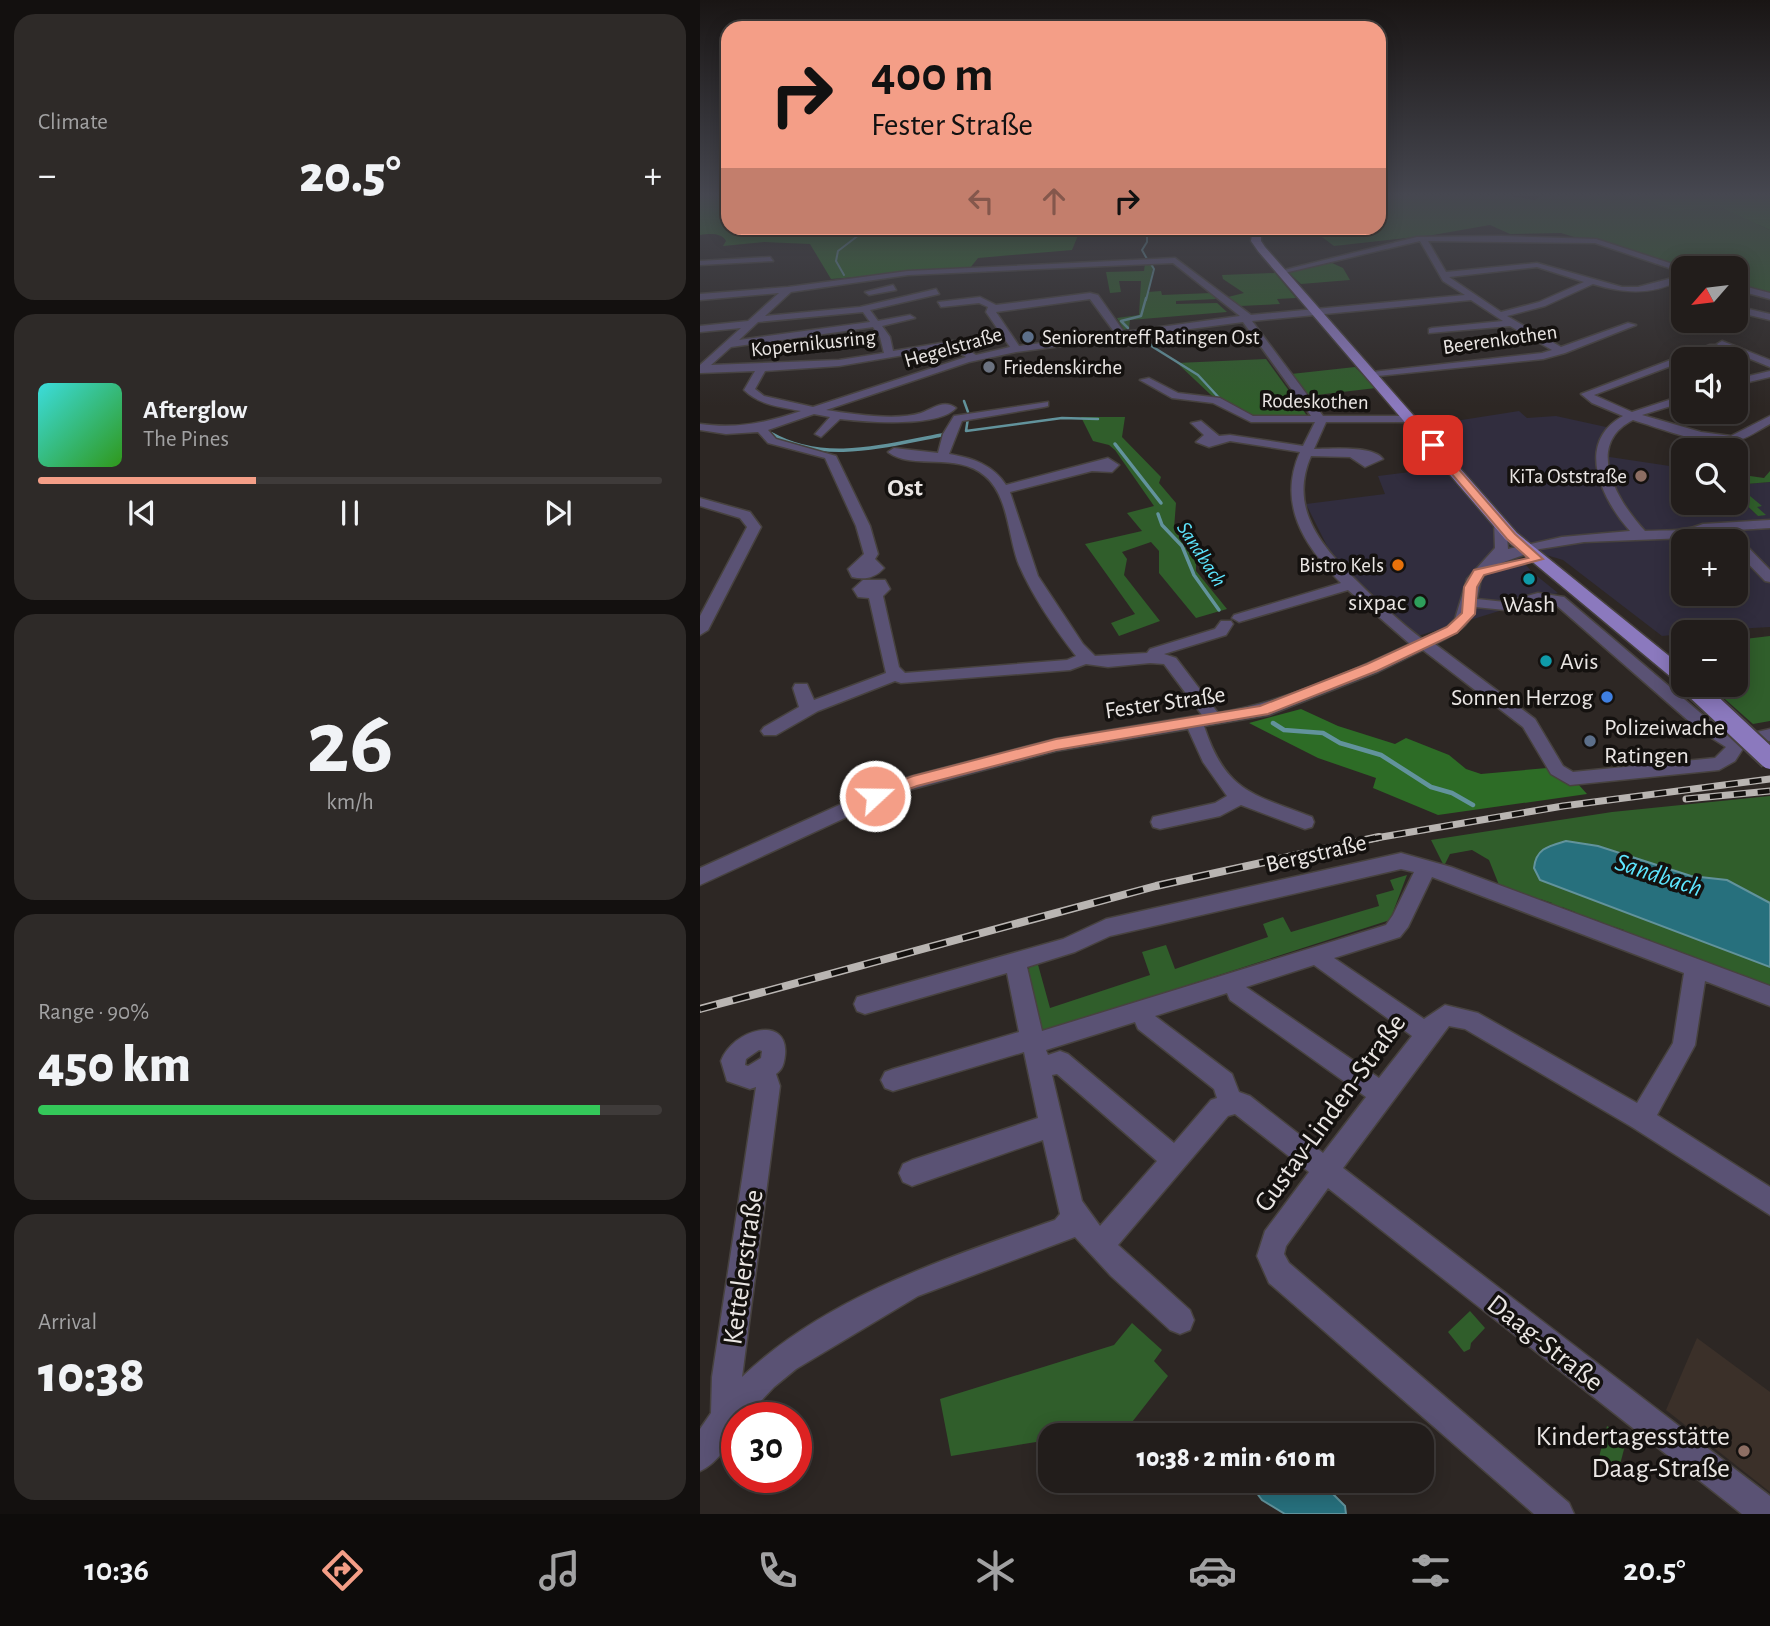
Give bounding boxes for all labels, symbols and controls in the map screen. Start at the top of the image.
icon: right [756,49,847,140]
text: 400 m [871,51,994,100]
text: Fester Straße [871,109,1033,141]
text: Climate [38,111,108,134]
text: 20.5° [299,149,401,201]
text: − [38,157,56,195]
text: + [644,157,662,195]
icon: left [962,182,1000,220]
icon: ahead [1035,182,1073,220]
icon: right [1108,182,1146,220]
north arrow [1671,256,1748,332]
map controls [1671,256,1748,697]
street label: Beerenkothen [1441,321,1559,358]
street label: Hegelstraße [902,324,1004,371]
street label: Kopernikusring [750,326,877,360]
place label: Seniorentreff Ratingen Ost [1042,327,1260,348]
marker: Seniorentreff Ratingen Ost [1020,329,1036,345]
button: sound [1671,347,1748,424]
place label: Friedenskirche [1003,357,1122,378]
marker: Friedenskirche [981,359,997,375]
street label: Rodeskothen [1261,390,1369,413]
text: Afterglow [143,397,247,423]
pin [1403,415,1463,475]
icon: arrive [1414,426,1452,464]
text: The Pines [143,428,229,451]
button: search [1671,438,1748,515]
place label: KiTa Oststraße [1509,466,1627,487]
marker: KiTa Oststraße [1633,468,1649,484]
district label: Ost [887,475,923,501]
icon: previous [123,494,161,532]
icon: pause [331,494,369,532]
icon: next [539,494,577,532]
water label: Sandbach [1173,518,1230,590]
button: + [1671,529,1748,606]
place label: Bistro Kels [1299,555,1384,576]
marker: Bistro Kels [1390,557,1406,573]
marker: Wash [1521,571,1537,587]
place label: sixpac [1348,591,1406,615]
place label: Wash [1503,593,1555,617]
marker: sixpac [1412,594,1428,610]
button: − [1671,620,1748,697]
place label: Avis [1560,650,1598,674]
marker: Avis [1538,653,1554,669]
street label: Fester Straße [1103,683,1227,723]
place label: Sonnen Herzog [1451,686,1593,710]
marker: Sonnen Herzog [1599,689,1615,705]
text: 26 [307,698,393,789]
place label: Polizeiwache Ratingen [1604,716,1725,768]
marker: Polizeiwache Ratingen [1582,733,1598,749]
position arrow [838,759,912,833]
text: km/h [326,791,374,814]
street label: Bergstraße [1264,831,1369,877]
water label: Sandbach [1612,849,1706,901]
text: Range · 90% [38,1001,149,1024]
street label: Gustav-Linden-Straße [1250,1009,1412,1217]
text: 450 km [38,1039,191,1091]
street label: Kettelerstraße [719,1188,769,1347]
street label: Daag-Straße [1482,1290,1608,1397]
text: Arrival [38,1311,97,1334]
text: 10:38 [38,1349,145,1401]
speed limit sign: 30 [721,1402,812,1493]
place label: Kindertagesstätte Daag-Straße [1536,1423,1730,1483]
marker: Kindertagesstätte Daag-Straße [1736,1443,1752,1459]
text: 10:38 · 2 min · 610 m [1136,1445,1336,1471]
icon: directions [318,1546,367,1595]
icon: music [535,1546,584,1595]
icon: phone [753,1546,802,1595]
icon: climate [971,1546,1020,1595]
icon: car [1188,1546,1237,1595]
icon: filters [1406,1546,1455,1595]
text: 10:36 [84,1554,149,1586]
text: 20.5° [1623,1554,1686,1586]

